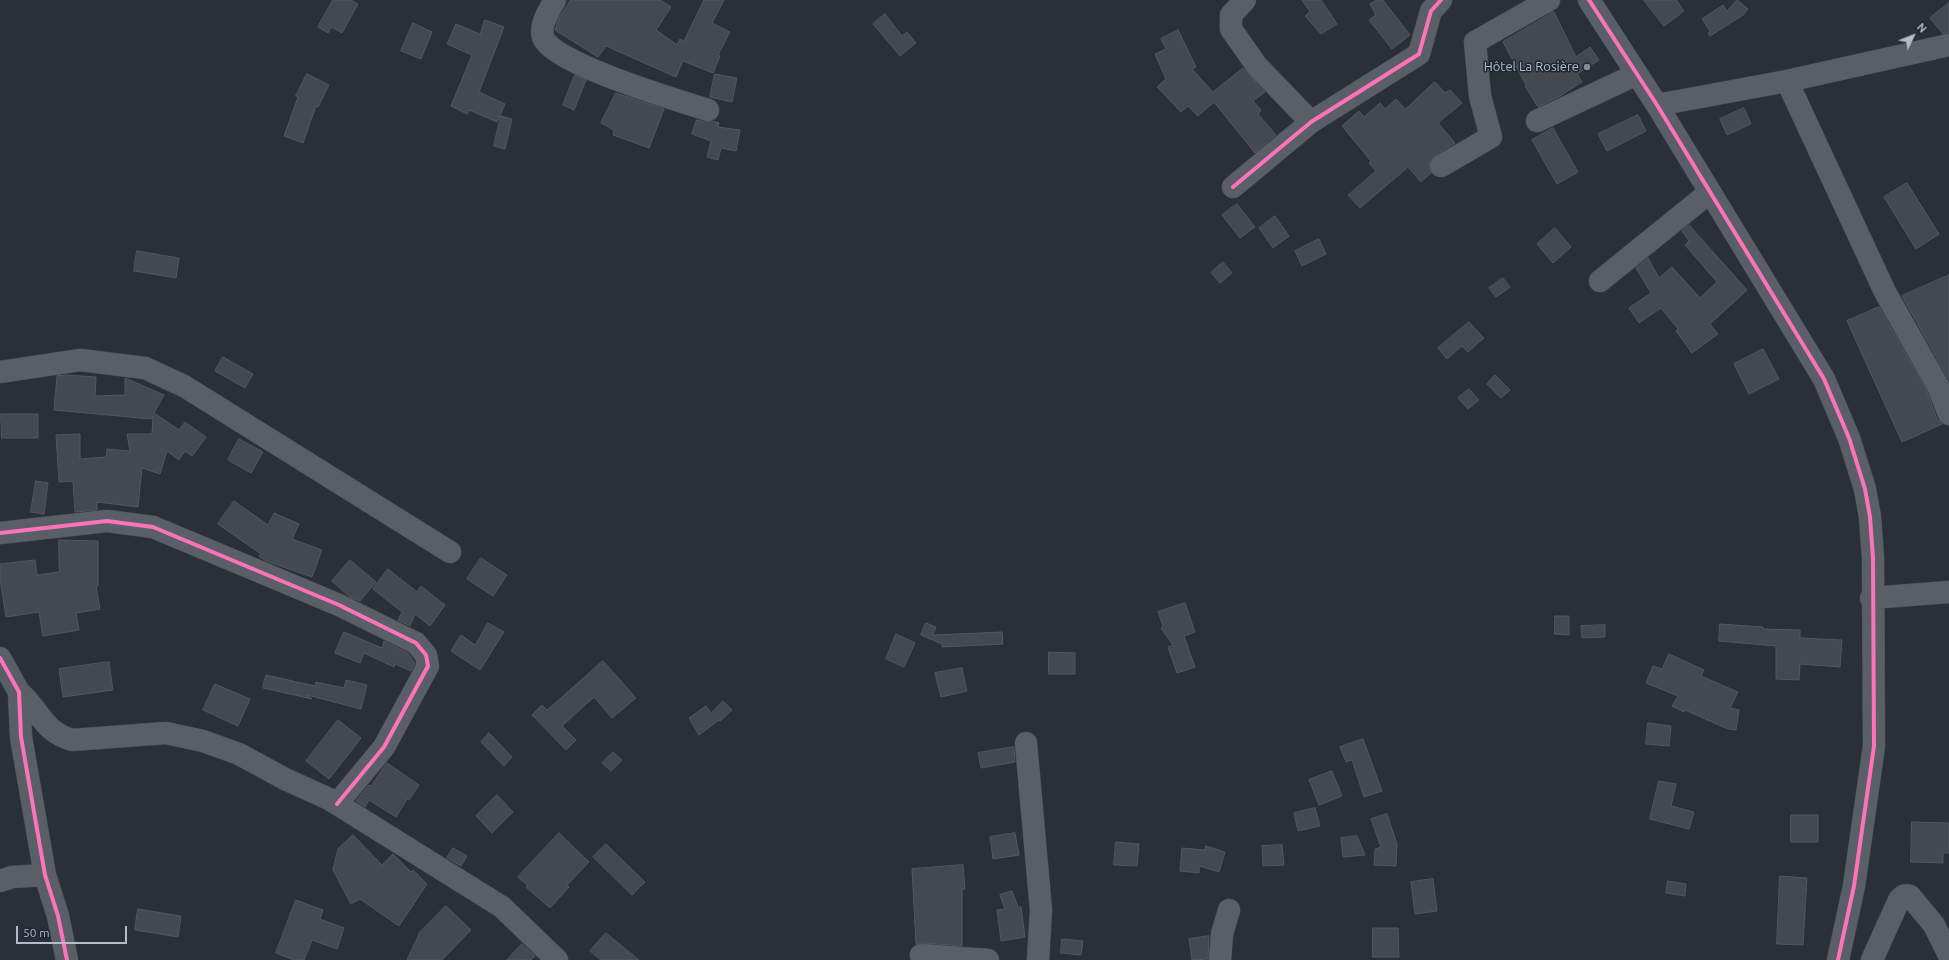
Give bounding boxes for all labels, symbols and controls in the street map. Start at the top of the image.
north arrow [1893,16,1933,56]
text: N [1915,21,1929,35]
place label: Hôtel La Rosière [1484,59,1579,75]
marker: Hôtel La Rosière [1582,62,1592,72]
scale bar [18,918,129,944]
text: 50 m [23,926,50,939]

